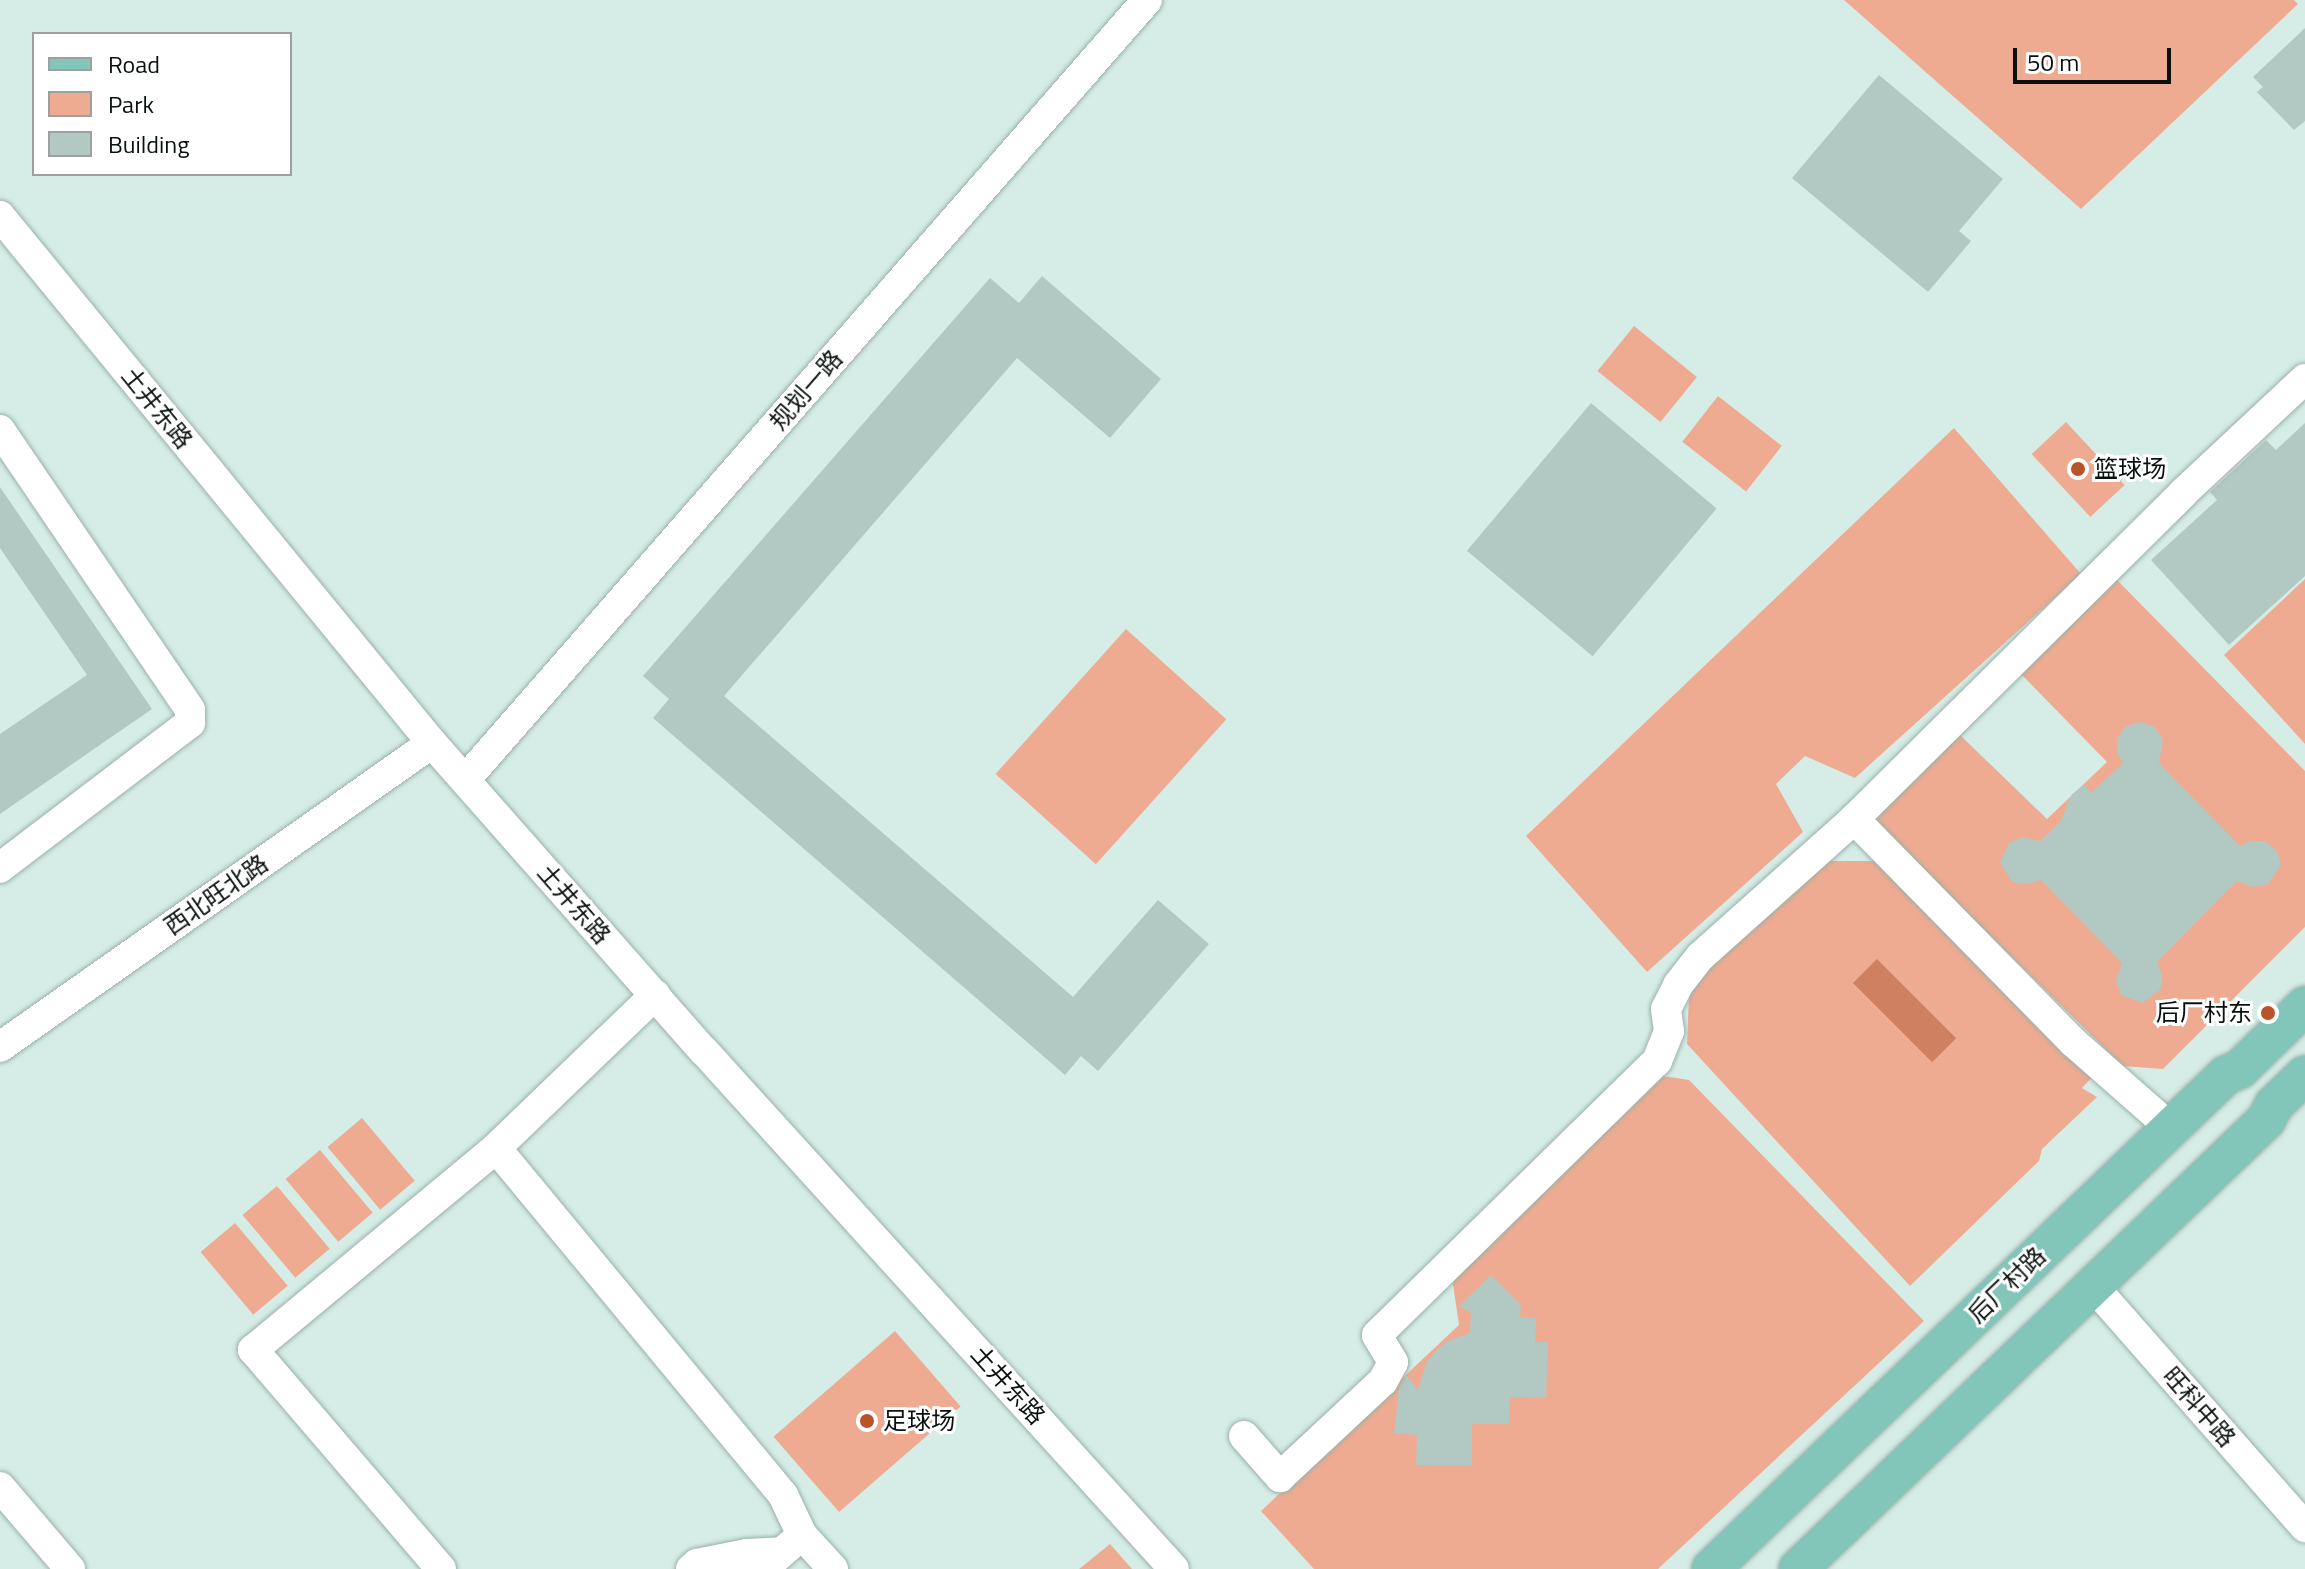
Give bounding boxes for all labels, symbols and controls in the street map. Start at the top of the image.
legend [32,32,292,176]
scale bar [2017,32,2175,82]
text: 50 m [2027,44,2079,80]
text: Road [108,46,160,82]
text: Park [108,86,154,122]
text: Building [108,126,190,162]
street label: 规划一路 [764,344,848,436]
street label: 土井东路 [116,362,198,454]
place label: 篮球场 [2094,455,2166,483]
marker: 篮球场 [2069,460,2087,478]
street label: 西北旺北路 [159,849,273,941]
street label: 土井东路 [532,858,616,950]
place label: 后厂村东 [2156,999,2252,1027]
marker: 后厂村东 [2259,1004,2277,1022]
street label: 后厂村路 [1962,1241,2052,1329]
street label: 土井东路 [965,1340,1051,1430]
street label: 旺科中路 [2157,1361,2241,1453]
place label: 足球场 [883,1407,955,1435]
marker: 足球场 [858,1412,876,1430]

